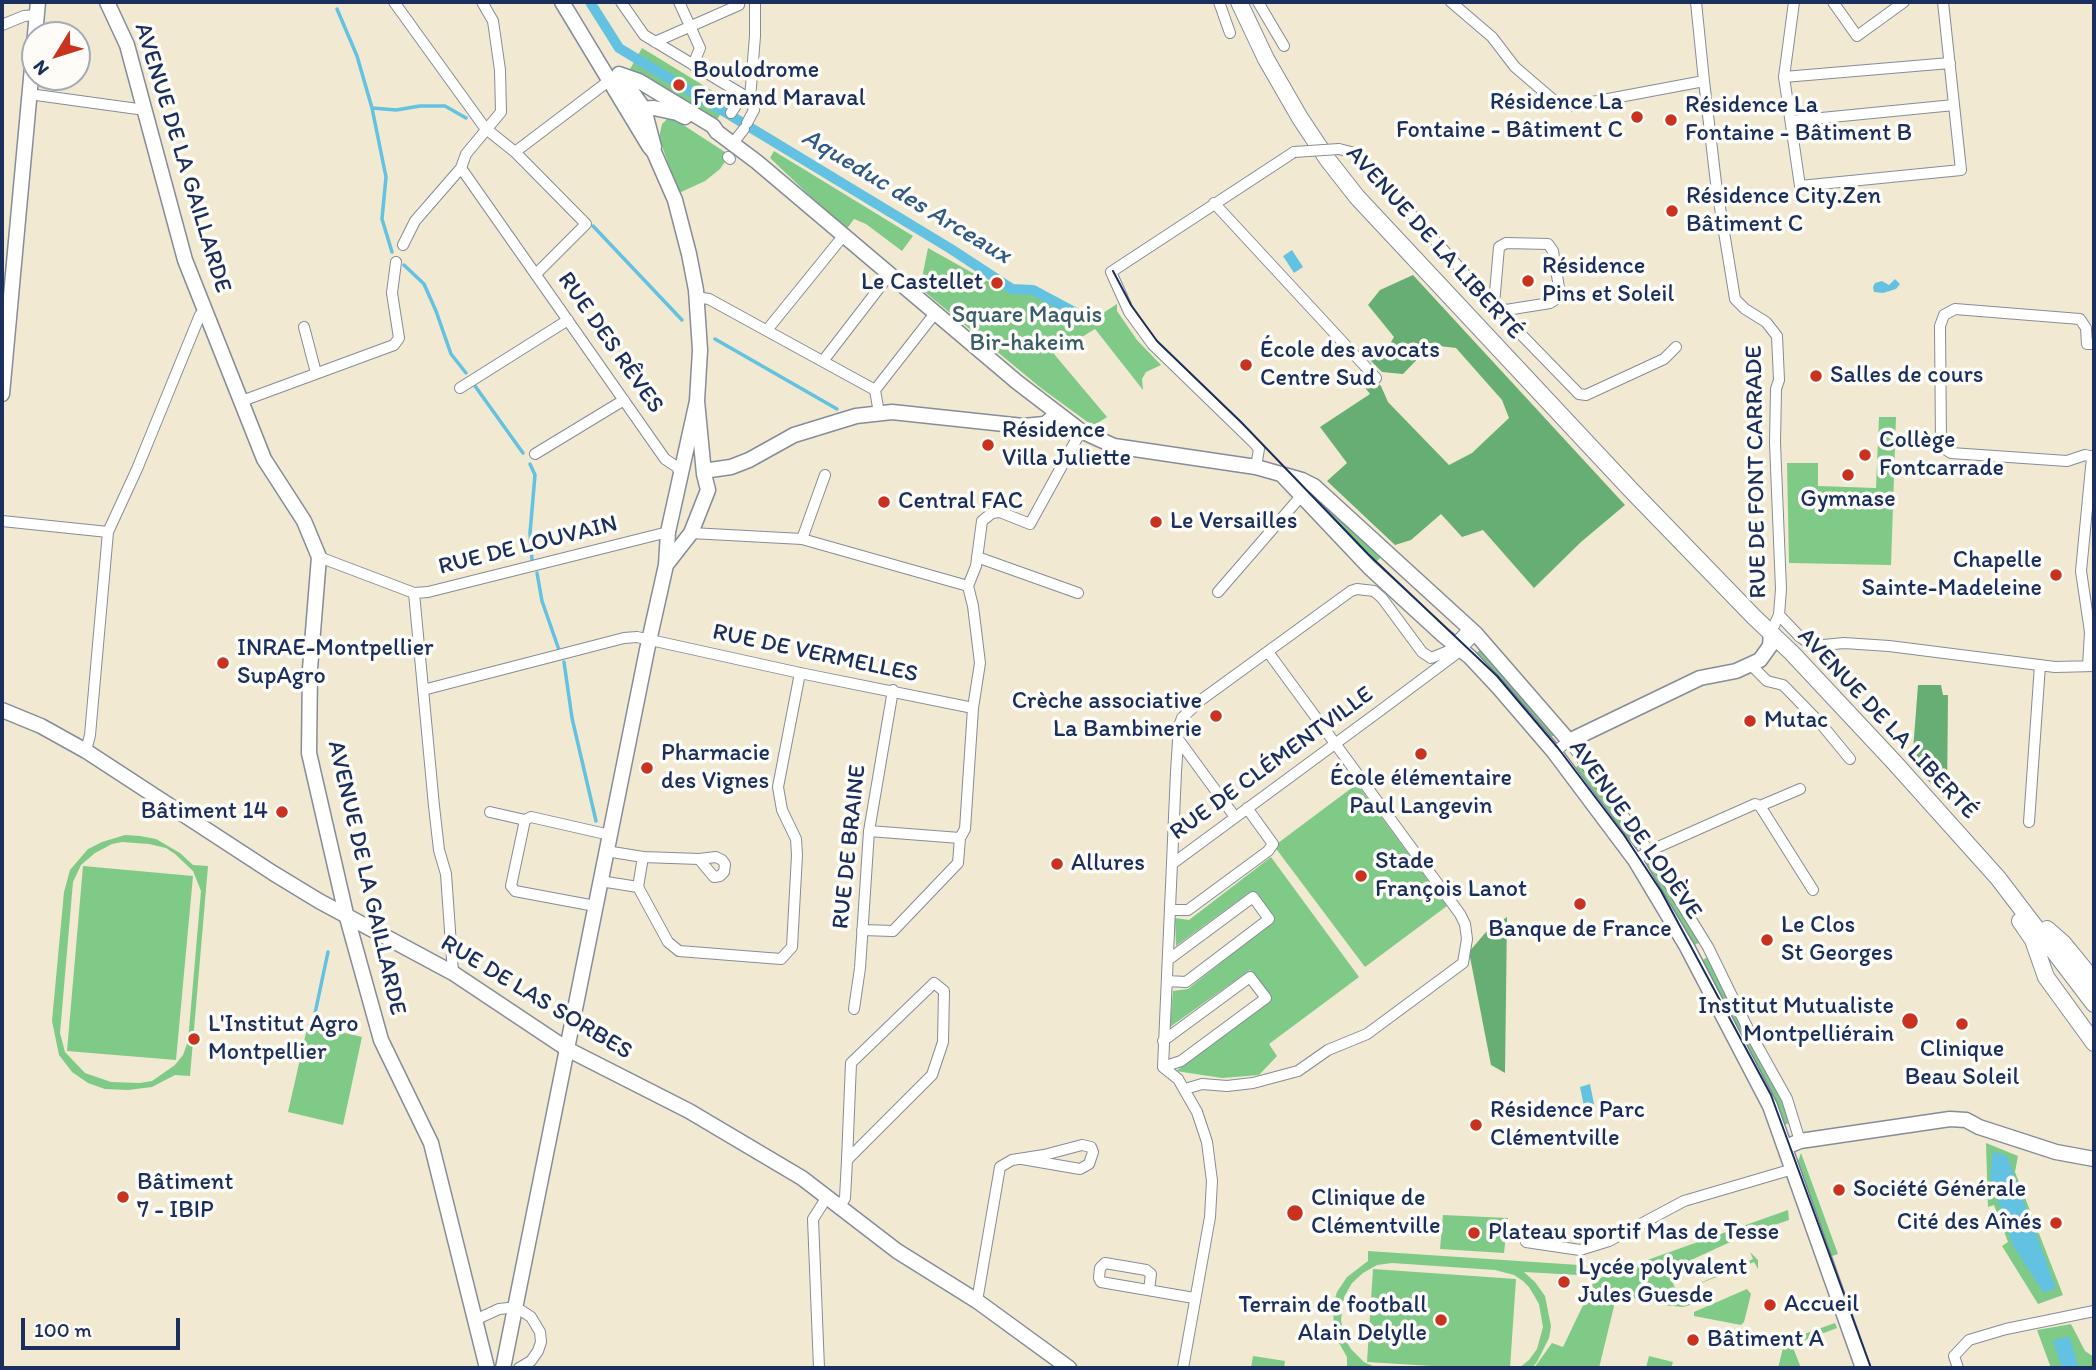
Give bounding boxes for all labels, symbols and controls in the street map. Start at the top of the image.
street label: AVENUE DE LA GAILLARDE [127,20,237,296]
north arrow [21,21,91,91]
text: N [28,56,54,80]
place label: Boulodrome Fernand Maraval [693,57,865,113]
marker: Boulodrome Fernand Maraval [671,77,687,93]
place label: Résidence La Fontaine - Bâtiment C [1396,89,1623,145]
place label: Résidence La Fontaine - Bâtiment B [1685,92,1912,148]
marker: Résidence La Fontaine - Bâtiment C [1629,109,1645,125]
marker: Résidence La Fontaine - Bâtiment B [1663,112,1679,128]
water label: Aqueduc des Arceaux [796,122,1016,272]
street label: AVENUE DE LA LIBERTÉ [1339,140,1529,346]
place label: Résidence City.Zen Bâtiment C [1686,183,1881,239]
marker: Résidence City.Zen Bâtiment C [1664,203,1680,219]
place label: Résidence Pins et Soleil [1542,253,1674,309]
street label: RUE DES RÊVES [551,267,669,419]
place label: Le Castellet [861,269,983,297]
marker: Résidence Pins et Soleil [1520,273,1536,289]
marker: Le Castellet [989,275,1005,291]
park label: Square Maquis Bir-hakeim [952,302,1102,358]
place label: École des avocats Centre Sud [1260,337,1440,393]
street label: RUE DE FONT CARRADE [1740,345,1774,599]
marker: École des avocats Centre Sud [1238,357,1254,373]
place label: Salles de cours [1830,362,1984,390]
marker: Salles de cours [1808,368,1824,384]
place label: Résidence Villa Juliette [1002,417,1131,473]
place label: Collège Fontcarrade [1879,427,2004,483]
marker: Résidence Villa Juliette [980,437,996,453]
marker: Collège Fontcarrade [1857,447,1873,463]
marker: Gymnase [1840,467,1856,483]
place label: Gymnase [1800,486,1896,514]
place label: Central FAC [898,488,1023,516]
marker: Central FAC [876,494,892,510]
place label: Le Versailles [1170,508,1297,536]
street label: RUE DE LOUVAIN [435,510,621,582]
marker: Le Versailles [1148,514,1164,530]
place label: Chapelle Sainte-Madeleine [1862,547,2042,603]
marker: Chapelle Sainte-Madeleine [2048,567,2064,583]
street label: RUE DE VERMELLES [710,618,920,690]
street label: AVENUE DE LA LIBERTÉ [1791,622,1983,826]
place label: INRAE-Montpellier SupAgro [237,635,434,691]
marker: INRAE-Montpellier SupAgro [215,655,231,671]
street label: RUE DE CLÉMENTVILLE [1165,681,1379,847]
place label: Crèche associative La Bambinerie [1012,688,1202,744]
place label: Mutac [1764,707,1828,735]
marker: Crèche associative La Bambinerie [1208,708,1224,724]
marker: Mutac [1742,713,1758,729]
street label: AVENUE DE LODÈVE [1562,735,1708,925]
street label: AVENUE DE LA GAILLARDE [320,738,412,1018]
place label: Pharmacie des Vignes [661,740,770,796]
marker: École élémentaire Paul Langevin [1413,746,1429,762]
marker: Pharmacie des Vignes [639,760,655,776]
street label: RUE DE BRAINE [827,763,873,931]
place label: École élémentaire Paul Langevin [1330,765,1512,821]
place label: Bâtiment 14 [141,798,268,826]
marker: Bâtiment 14 [274,804,290,820]
place label: Stade François Lanot [1375,848,1527,904]
place label: Allures [1071,850,1145,878]
marker: Allures [1049,856,1065,872]
marker: Stade François Lanot [1353,868,1369,884]
marker: Banque de France [1572,896,1588,912]
place label: Le Clos St Georges [1781,912,1893,968]
place label: Banque de France [1488,916,1672,944]
street label: RUE DE LAS SORBES [435,929,637,1067]
marker: Le Clos St Georges [1759,932,1775,948]
place label: Institut Mutualiste Montpelliérain [1698,993,1894,1049]
place label: L'Institut Agro Montpellier [208,1011,358,1067]
marker: Institut Mutualiste Montpelliérain [1900,1011,1920,1031]
marker: Clinique Beau Soleil [1954,1016,1970,1032]
marker: L'Institut Agro Montpellier [186,1031,202,1047]
place label: Clinique Beau Soleil [1905,1036,2019,1092]
place label: Résidence Parc Clémentville [1490,1097,1645,1153]
marker: Résidence Parc Clémentville [1468,1117,1484,1133]
place label: Bâtiment 7 - IBIP [137,1169,233,1225]
place label: Société Générale [1853,1176,2026,1204]
marker: Société Générale [1831,1182,1847,1198]
place label: Clinique de Clémentville [1311,1185,1440,1241]
marker: Bâtiment 7 - IBIP [115,1189,131,1205]
marker: Clinique de Clémentville [1285,1203,1305,1223]
place label: Cité des Aînés [1897,1209,2042,1237]
marker: Cité des Aînés [2048,1215,2064,1231]
place label: Plateau sportif Mas de Tesse [1488,1219,1779,1247]
marker: Plateau sportif Mas de Tesse [1466,1225,1482,1241]
place label: Lycée polyvalent Jules Guesde [1578,1254,1747,1310]
marker: Lycée polyvalent Jules Guesde [1556,1274,1572,1290]
place label: Accueil [1784,1291,1859,1319]
place label: Terrain de football Alain Delylle [1238,1292,1427,1348]
marker: Accueil [1762,1297,1778,1313]
scale bar [24,1304,184,1348]
marker: Terrain de football Alain Delylle [1433,1312,1449,1328]
text: 100 m [34,1317,92,1342]
place label: Bâtiment A [1707,1326,1824,1354]
marker: Bâtiment A [1685,1332,1701,1348]

